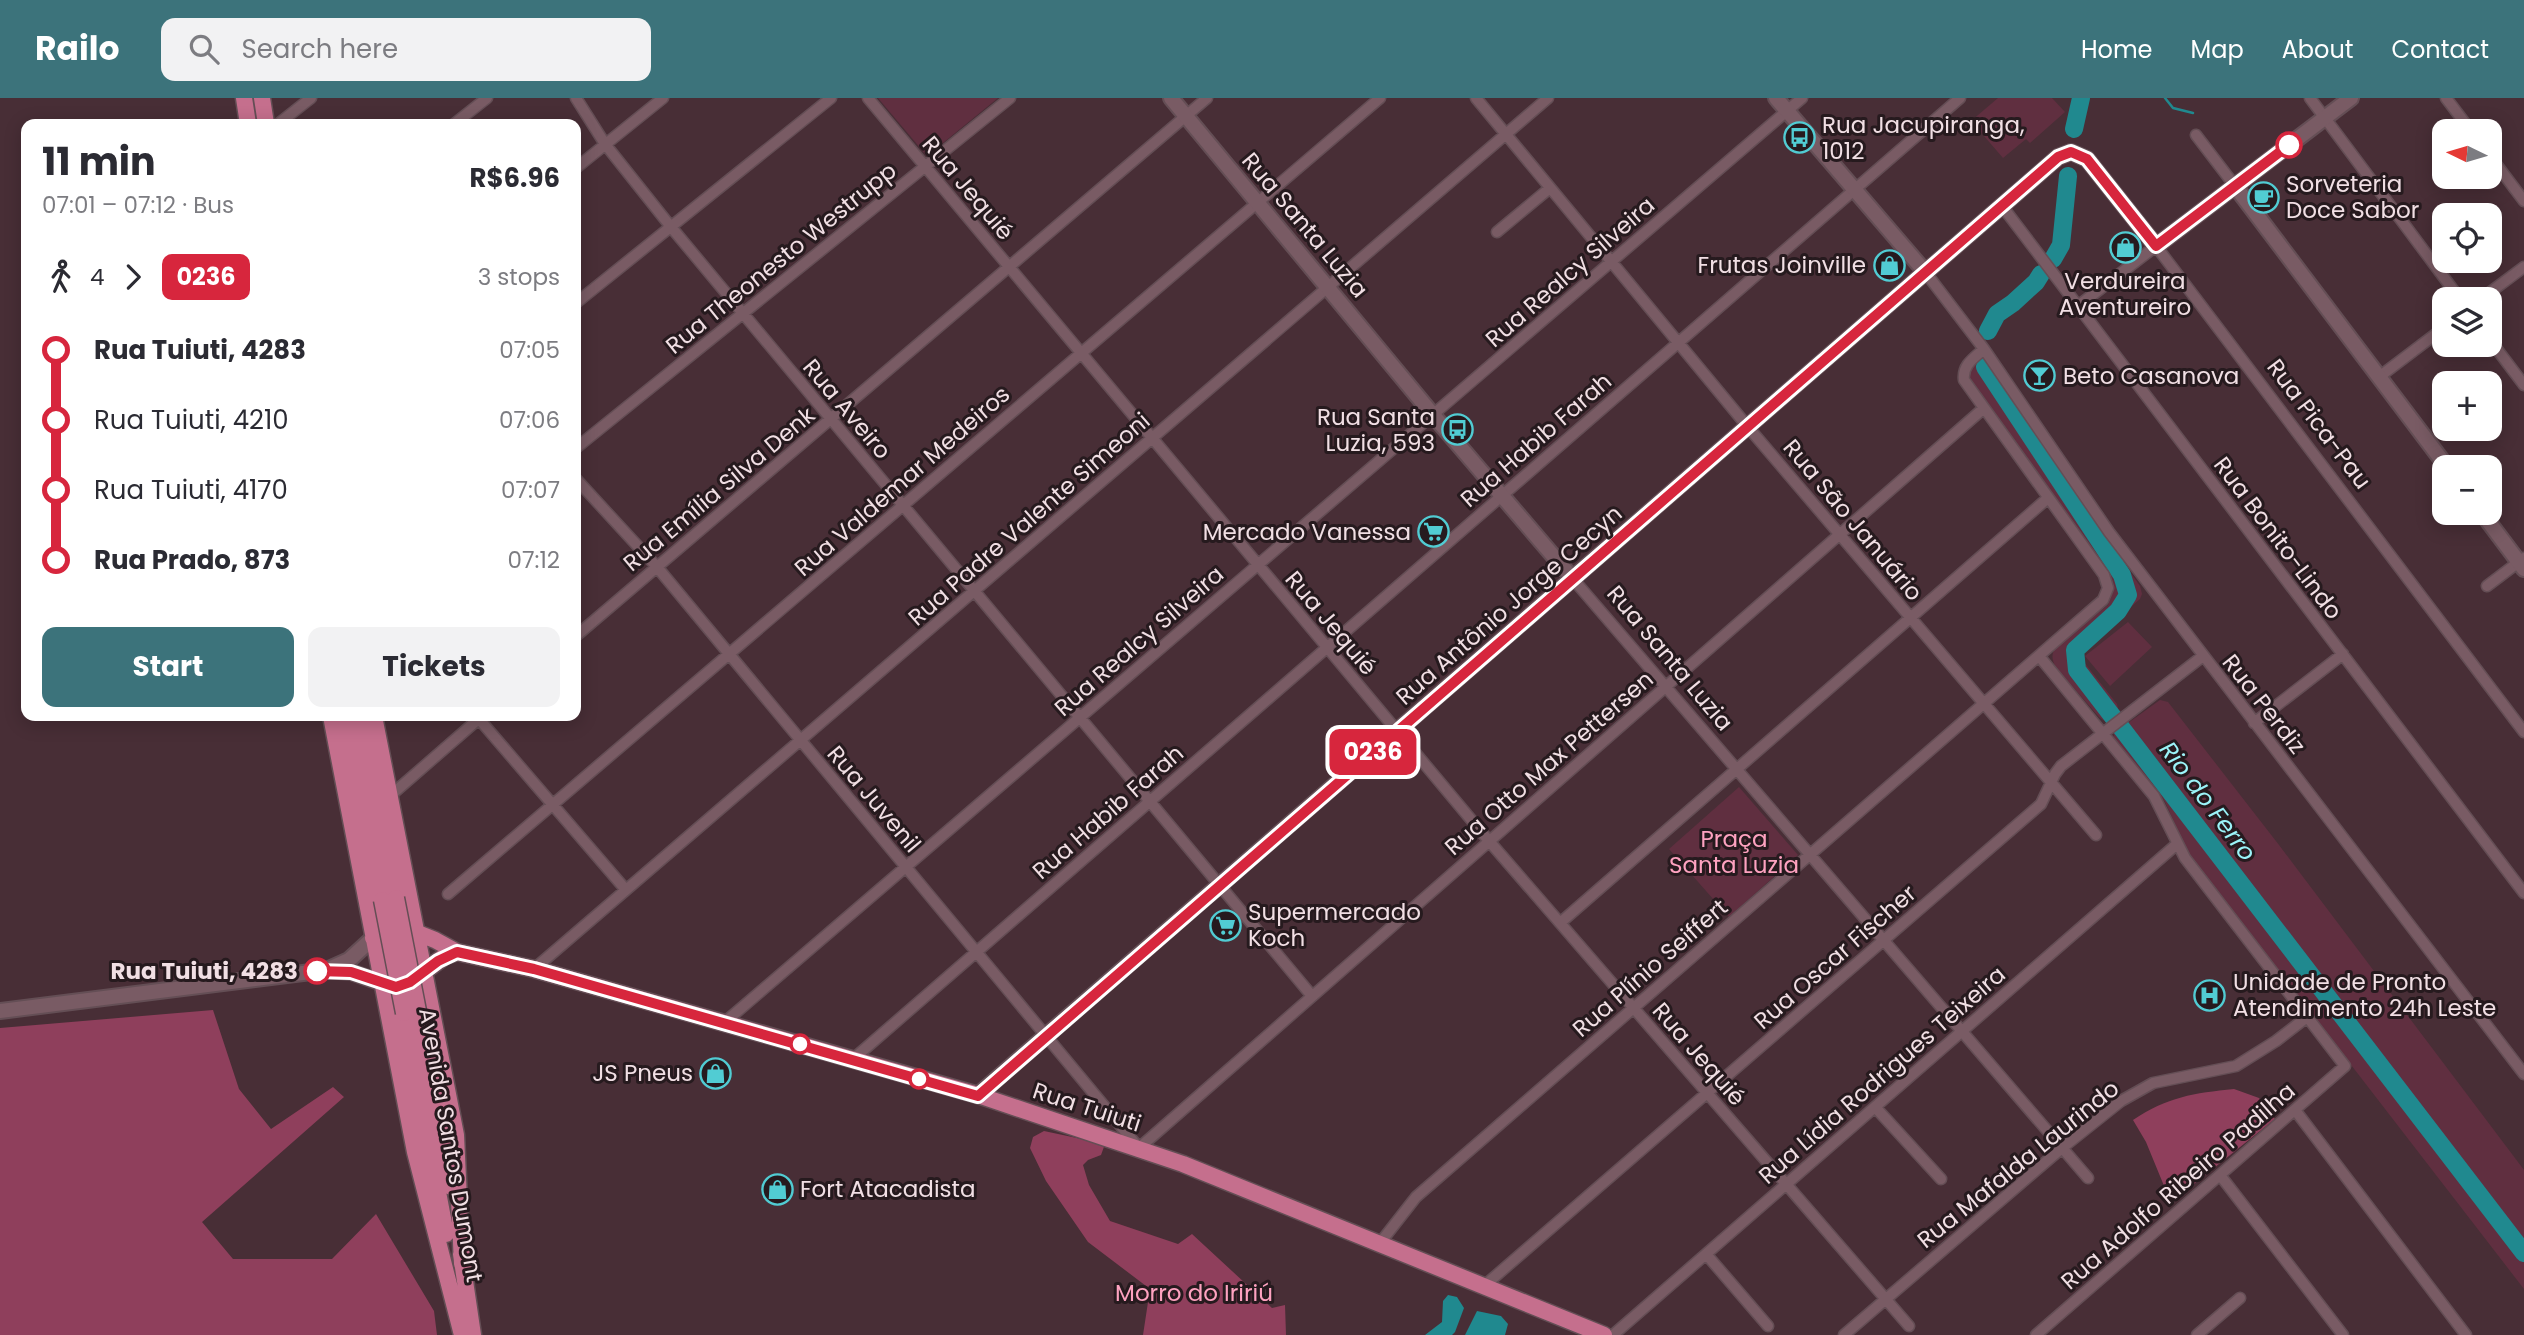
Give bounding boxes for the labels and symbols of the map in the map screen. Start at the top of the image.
place label: Rua Jacupiranga, 1012 [1822,109,2025,167]
north arrow [2432,119,2502,189]
bus stop icon: Rua Jacupiranga, 1012 [1782,121,1816,155]
street label: Rua Jequié [915,129,1021,247]
unlabelled marker [2276,132,2302,158]
street label: Rua Santa Luzia [1235,146,1375,304]
street label: Rua Theonesto Westrupp [659,155,903,361]
place label: Sorveteria Doce Sabor [2286,168,2419,226]
cafe icon: Sorveteria Doce Sabor [2246,180,2280,214]
street label: Rua Realcy Silveira [1478,190,1662,354]
shop icon: Verdureira Aventureiro [2108,230,2142,264]
shop icon: Frutas Joinville [1872,248,1906,282]
place label: Frutas Joinville [1698,249,1866,281]
place label: Verdureira Aventureiro [2059,265,2191,323]
street label: Rua Aveiro [796,352,898,466]
street label: Rua Pica-Pau [2260,352,2378,496]
bar icon: Beto Casanova [2023,359,2057,393]
place label: Beto Casanova [2063,360,2239,392]
street label: Rua Habib Farah [1454,365,1618,515]
street label: Rua Valdemar Medeiros [787,378,1017,584]
street label: Rua Emília Silva Denk [616,399,822,579]
place label: Rua Santa Luzia, 593 [1317,401,1435,459]
street label: Rua Padre Valente Simeoni [901,405,1157,633]
bus stop icon: Rua Santa Luzia, 593 [1441,413,1475,447]
street label: Rua São Januário [1776,432,1930,608]
street label: Rua Bonito-Lindo [2206,450,2350,626]
street label: Rua Antônio Jorge Cecyn [1389,498,1629,712]
supermarket icon: Mercado Vanessa [1417,515,1451,549]
place label: Mercado Vanessa [1203,516,1411,548]
street label: Rua Realcy Silveira [1047,559,1231,723]
street label: Rua Jequié [1278,564,1384,682]
street label: Rua Santa Luzia [1600,579,1740,737]
street label: Rua Perdiz [2215,648,2313,760]
street label: Rua Otto Max Pettersen [1438,663,1660,863]
line badge: 0236 [1324,729,1422,775]
water label: Rio do Ferro [2152,734,2264,868]
street label: Rua Habib Farah [1026,737,1190,887]
street label: Rua Juvenil [820,739,928,859]
park label: Praça Santa Luzia [1669,823,1799,881]
street label: Rua Oscar Fischer [1747,878,1923,1036]
street label: Rua Plínio Seiffert [1566,892,1734,1044]
place label: Supermercado Koch [1248,896,1421,954]
supermarket icon: Supermercado Koch [1208,908,1242,942]
place label: Rua Tuiuti, 4283 [111,955,298,987]
marker: Rua Tuiuti, 4283 [304,958,330,984]
street label: Rua Lídia Rodrigues Teixeira [1752,959,2012,1191]
place label: Unidade de Pronto Atendimento 24h Leste [2233,966,2496,1024]
hospital icon: Unidade de Pronto Atendimento 24h Leste [2193,978,2227,1012]
street label: Rua Jequié [1645,996,1753,1112]
street label: Avenida Santos Dumont [411,1005,491,1285]
unlabelled marker [790,1034,810,1054]
shop icon: JS Pneus [699,1056,733,1090]
place label: JS Pneus [592,1057,693,1089]
unlabelled marker [909,1069,929,1089]
street label: Rua Mafalda Laurindo [1910,1073,2126,1255]
street label: Rua Tuiuti [1029,1074,1145,1140]
street label: Rua Adolfo Ribeiro Padilha [2054,1075,2302,1297]
shop icon: Fort Atacadista [760,1172,794,1206]
place label: Fort Atacadista [800,1173,975,1205]
park label: Morro do Iririú [1115,1277,1273,1309]

